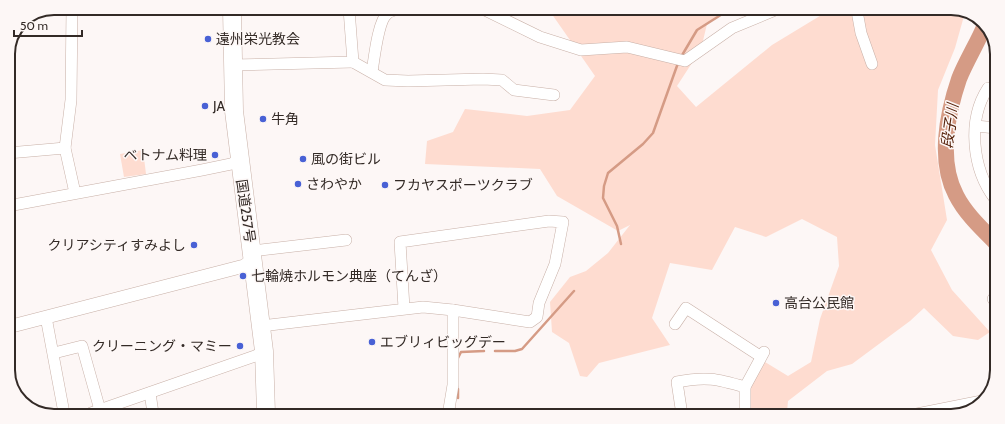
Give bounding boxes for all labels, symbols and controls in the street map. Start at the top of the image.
scale bar [14,12,82,38]
text: 50 m [20,18,48,33]
place label: 遠州栄光教会 [216,30,300,48]
marker: 遠州栄光教会 [203,34,213,44]
place label: JA [212,97,226,115]
water label: 段子川 [938,100,962,150]
marker: JA [200,101,210,111]
place label: 牛角 [271,110,299,128]
marker: 牛角 [258,114,268,124]
place label: ベトナム料理 [123,146,207,164]
marker: ベトナム料理 [210,150,220,160]
place label: 風の街ビル [311,150,381,168]
marker: 風の街ビル [298,154,308,164]
place label: さわやか [306,175,362,193]
place label: フカヤスポーツクラブ [393,176,533,194]
street label: 国道257号 [233,178,259,244]
marker: さわやか [293,179,303,189]
marker: フカヤスポーツクラブ [380,180,390,190]
place label: クリアシティすみよし [47,236,186,254]
marker: クリアシティすみよし [189,240,199,250]
place label: 七輪焼ホルモン典座（てんざ） [251,267,447,285]
marker: 七輪焼ホルモン典座（てんざ） [238,271,248,281]
place label: 高台公民館 [784,294,854,312]
marker: 高台公民館 [771,298,781,308]
place label: エブリィビッグデー [380,333,506,351]
place label: クリーニング・マミー [92,337,232,355]
marker: エブリィビッグデー [367,337,377,347]
marker: クリーニング・マミー [235,341,245,351]

